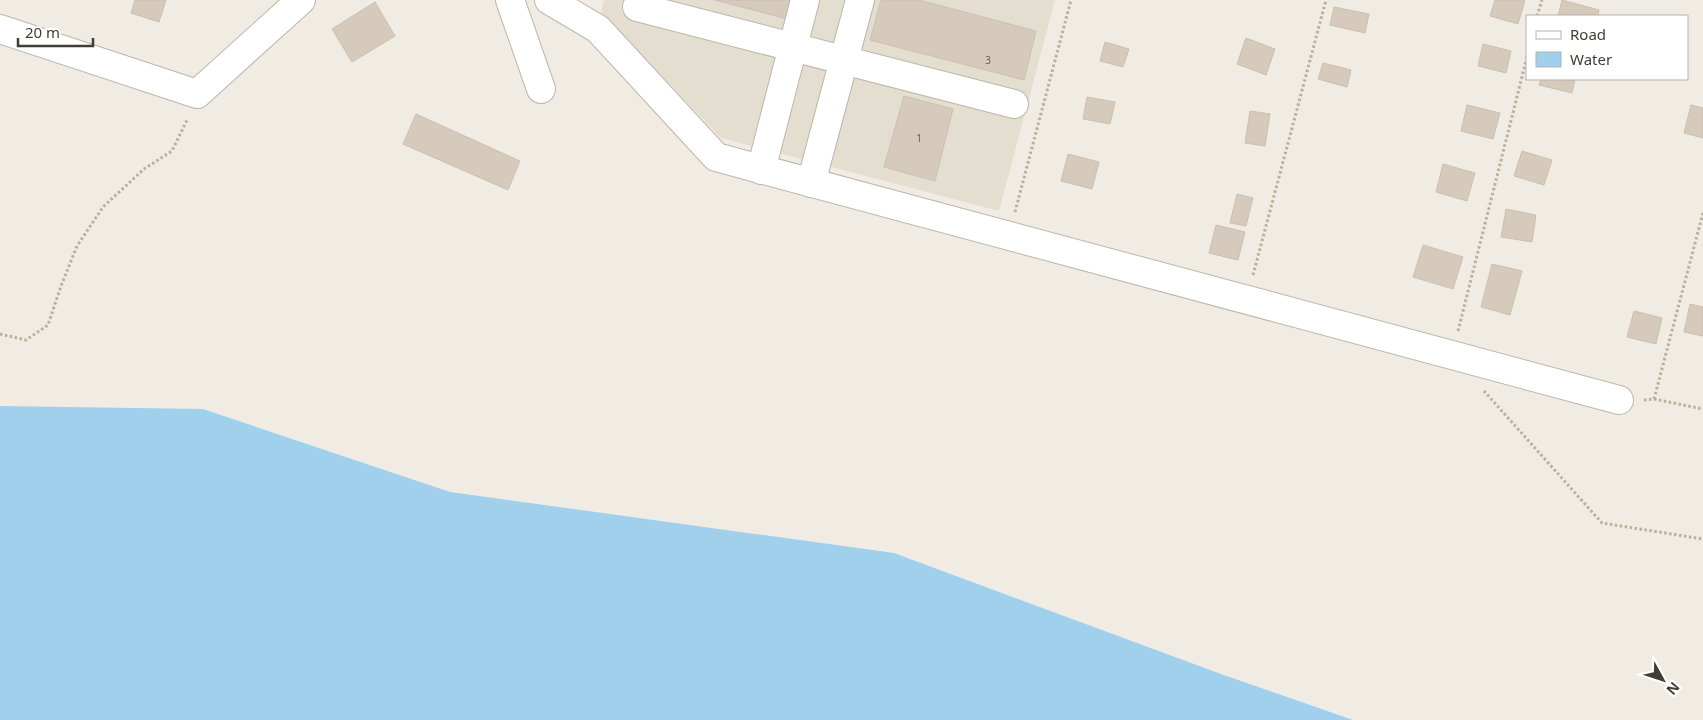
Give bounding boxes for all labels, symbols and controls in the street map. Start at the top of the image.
scale bar [18,15,92,47]
legend [1526,15,1688,80]
text: 20 m [25,22,60,42]
text: Road [1570,24,1606,44]
text: Water [1570,49,1612,69]
house number: 3 [985,53,991,67]
house number: 1 [916,131,922,145]
north arrow [1638,655,1688,705]
text: N [1662,678,1684,699]

